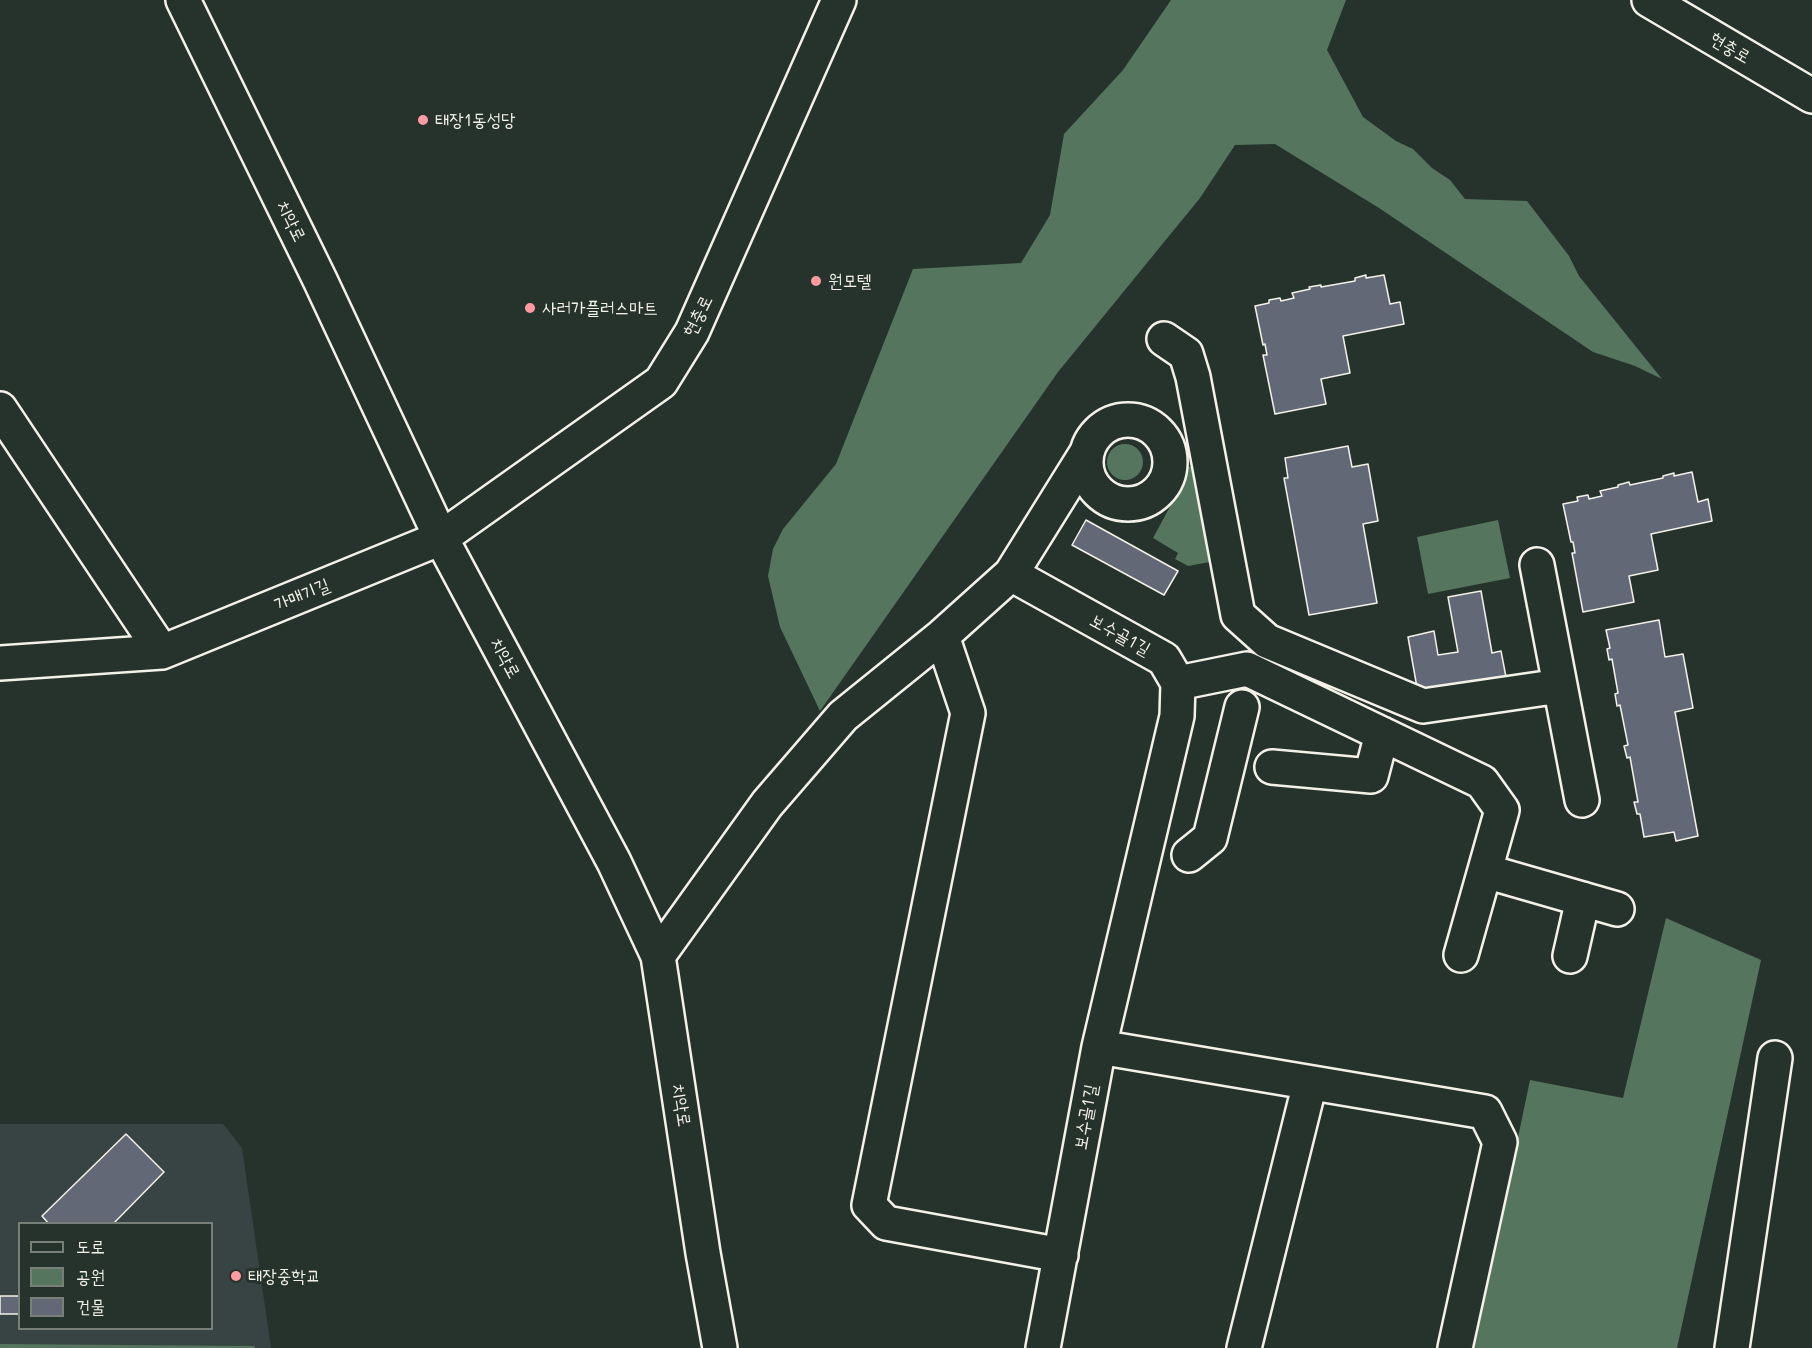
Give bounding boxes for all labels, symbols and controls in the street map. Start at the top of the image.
street label: 현충로 [1706,28,1754,68]
place label: 태장1동성당 [435,109,515,131]
marker: 태장1동성당 [416,113,430,127]
street label: 치악로 [272,197,310,245]
place label: 원모텔 [828,270,871,292]
marker: 원모텔 [809,274,823,288]
street label: 현충로 [679,292,717,340]
place label: 사러가플러스마트 [542,297,658,319]
marker: 사러가플러스마트 [523,301,537,315]
street label: 가매기길 [271,574,333,616]
street label: 보수골1길 [1086,610,1154,660]
street label: 치악로 [485,634,525,682]
street label: 치악로 [667,1082,695,1128]
street label: 보수골1길 [1070,1083,1102,1151]
legend [18,1222,213,1330]
text: 도로 [76,1234,105,1258]
text: 공원 [76,1264,105,1288]
place label: 태장중학교 [248,1265,320,1287]
marker: 태장중학교 [229,1269,243,1283]
text: 건물 [76,1294,105,1318]

